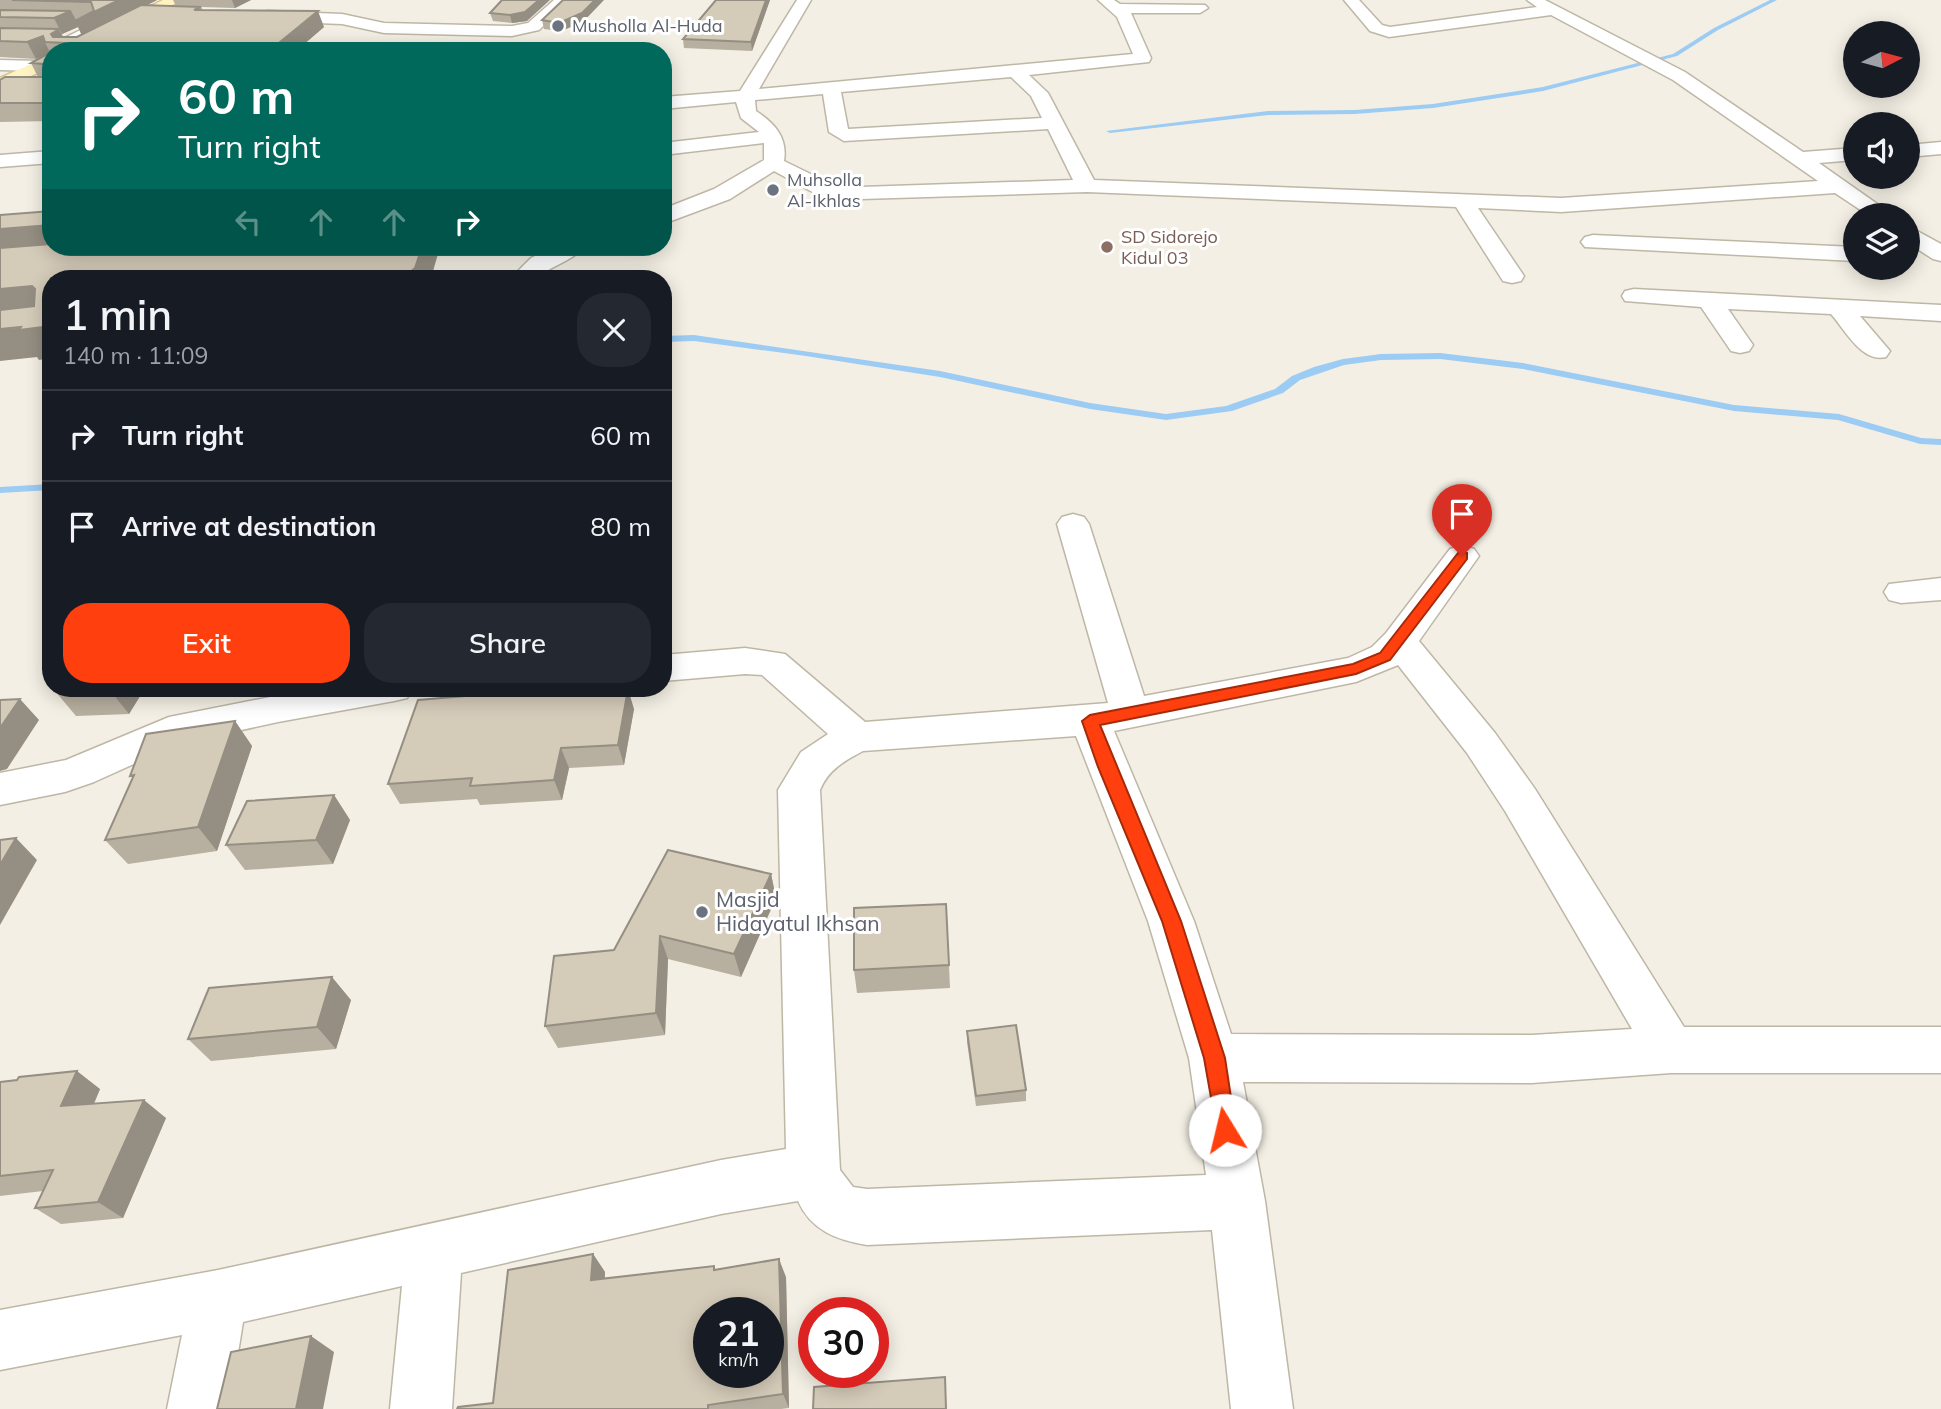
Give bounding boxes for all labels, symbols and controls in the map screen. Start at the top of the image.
place label: Musholla Al-Huda [572,14,723,37]
marker: Musholla Al-Huda [550,18,566,34]
north arrow [1843,21,1920,98]
map controls [1843,21,1920,280]
text: 60 m [178,65,294,126]
icon: right [63,70,154,161]
button: sound [1843,112,1920,189]
text: Turn right [178,126,321,166]
place label: Muhsolla Al-Ikhlas [787,168,862,212]
marker: Muhsolla Al-Ikhlas [765,182,781,198]
icon: left [229,203,267,241]
icon: ahead [302,203,340,241]
icon: ahead [375,203,413,241]
icon: right [448,203,486,241]
button: layers [1843,203,1920,280]
place label: SD Sidorejo Kidul 03 [1121,225,1218,269]
marker: SD Sidorejo Kidul 03 [1099,239,1115,255]
text: 1 min [63,288,172,341]
button: close [577,293,651,367]
text: 140 m · 11:09 [63,341,208,370]
icon: right [63,417,101,455]
text: Turn right [122,419,243,452]
text: 60 m [590,419,651,452]
pin [1432,484,1492,556]
icon: arrive [1443,495,1481,533]
icon: arrive [63,508,101,546]
text: Arrive at destination [122,510,377,543]
text: 80 m [590,510,651,543]
button: Exit [63,603,350,683]
button: Share [364,603,651,683]
place label: Masjid Hidayatul Ikhsan [716,886,880,936]
marker: Masjid Hidayatul Ikhsan [694,904,710,920]
position arrow [1188,1093,1262,1167]
speed limit sign: 30 [798,1297,889,1388]
text: 21 [717,1311,760,1355]
text: km/h [718,1348,759,1371]

